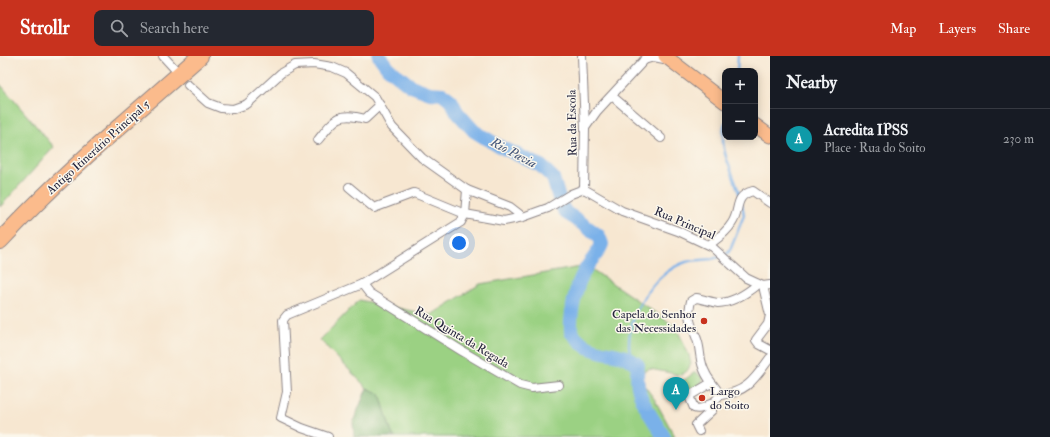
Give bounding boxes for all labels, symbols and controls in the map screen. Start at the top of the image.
search box [94,10,374,46]
text: Strollr [20,16,70,40]
icon: search [108,17,130,39]
text: Search here [140,19,209,38]
text: Map [890,20,916,37]
text: Layers [938,20,976,37]
text: Share [998,20,1030,37]
map controls [722,68,758,140]
button: + [722,68,758,104]
text: Nearby [786,72,837,93]
street label: Rua da Escola [564,88,581,157]
street label: Antigo Itinerário Principal 5 [43,97,154,198]
button: − [722,104,758,140]
text: Acredita IPSS [824,121,908,140]
text: A [795,131,803,147]
text: 230 m [1003,131,1034,147]
water label: Rio Pavia [487,134,539,172]
text: Place · Rua do Soito [824,140,926,156]
street label: Rua Principal [652,204,718,243]
your location [449,233,469,253]
street label: Rua Quinta da Regada [412,303,513,372]
place label: Capela do Senhor das Necessidades [612,307,697,336]
marker: Capela do Senhor das Necessidades [699,316,709,326]
pin: A [663,377,689,410]
place label: Largo do Soito [710,384,750,413]
marker: Largo do Soito [697,393,707,403]

